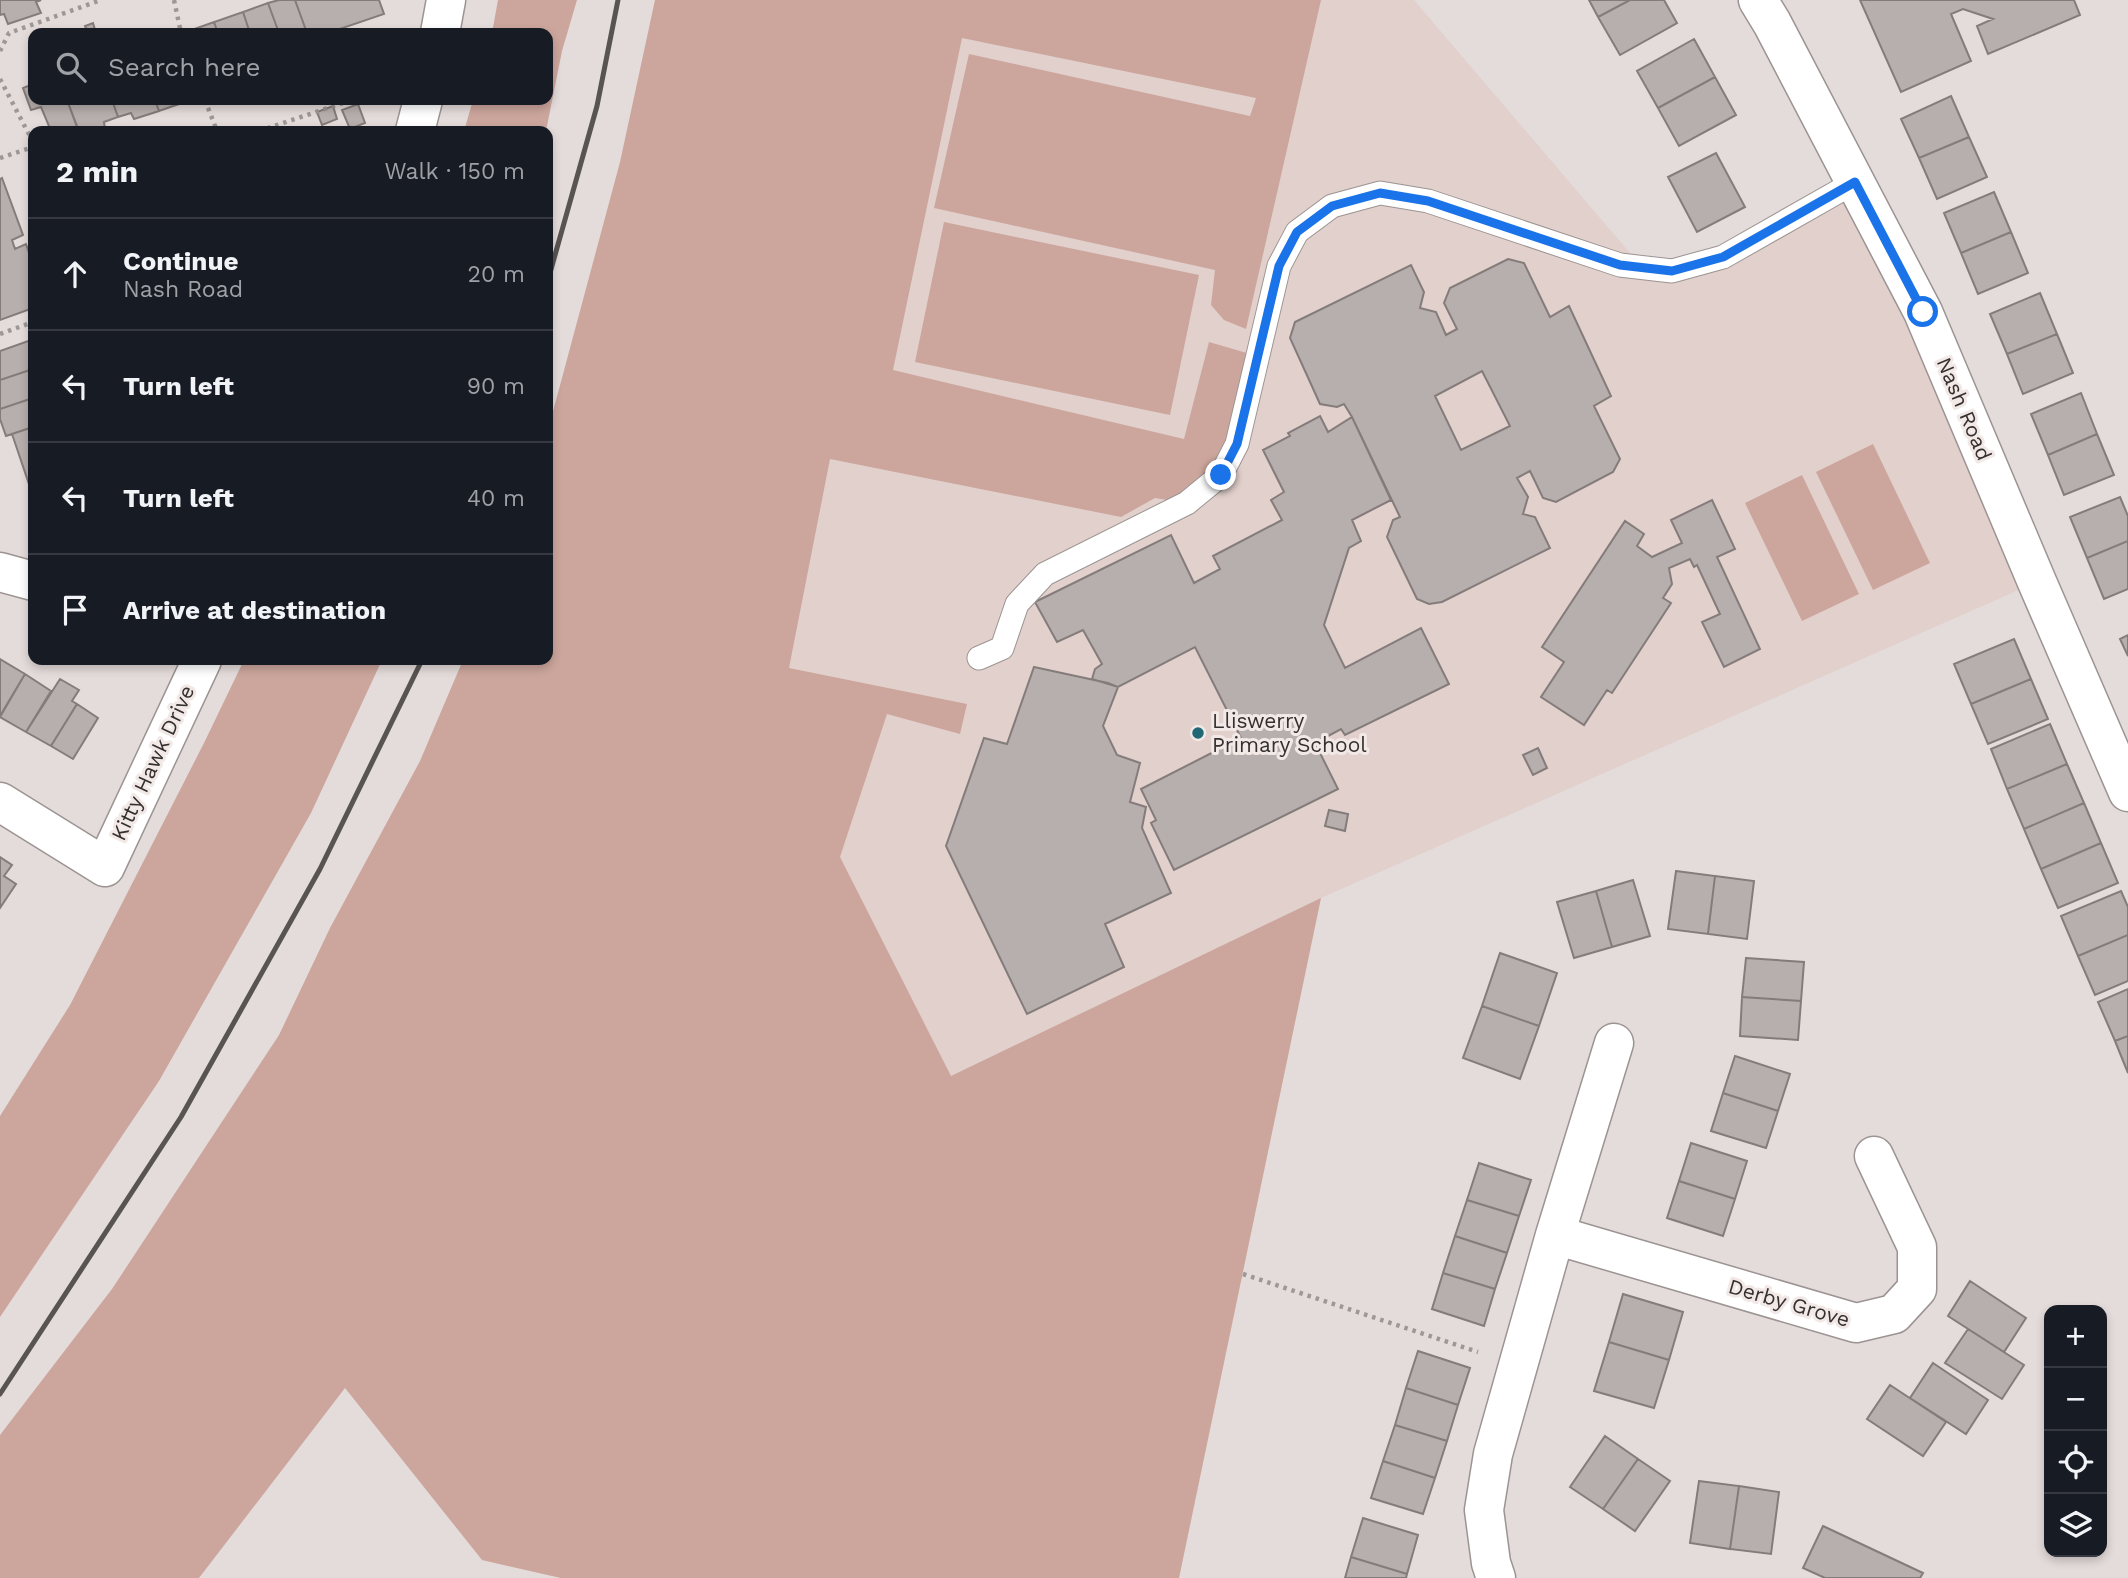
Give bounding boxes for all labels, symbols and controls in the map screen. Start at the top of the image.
search box [28,28,553,105]
icon: search [52,48,90,86]
text: Search here [108,52,260,82]
text: 2 min [56,154,138,189]
text: Walk · 150 m [384,158,525,185]
text: Continue [123,246,239,276]
icon: ahead [56,255,94,293]
text: 20 m [468,261,525,288]
text: Nash Road [123,276,243,303]
route start [1907,296,1938,327]
street label: Nash Road [1932,353,1997,464]
icon: left [56,367,94,405]
text: Turn left [123,371,234,401]
text: 90 m [467,373,525,400]
route end [1205,459,1236,490]
icon: left [56,479,94,517]
text: Turn left [123,483,234,513]
text: 40 m [467,485,525,512]
icon: arrive [56,591,94,629]
text: Arrive at destination [123,595,386,625]
street label: Kitty Hawk Drive [106,681,199,844]
place label: Lliswerry Primary School [1212,708,1367,757]
marker: Lliswerry Primary School [1190,725,1206,741]
street label: Derby Grove [1726,1273,1853,1332]
map controls [2044,1305,2107,1557]
button: + [2044,1305,2107,1368]
button: − [2044,1368,2107,1431]
button: locate [2044,1431,2107,1494]
button: layers [2044,1494,2107,1557]

